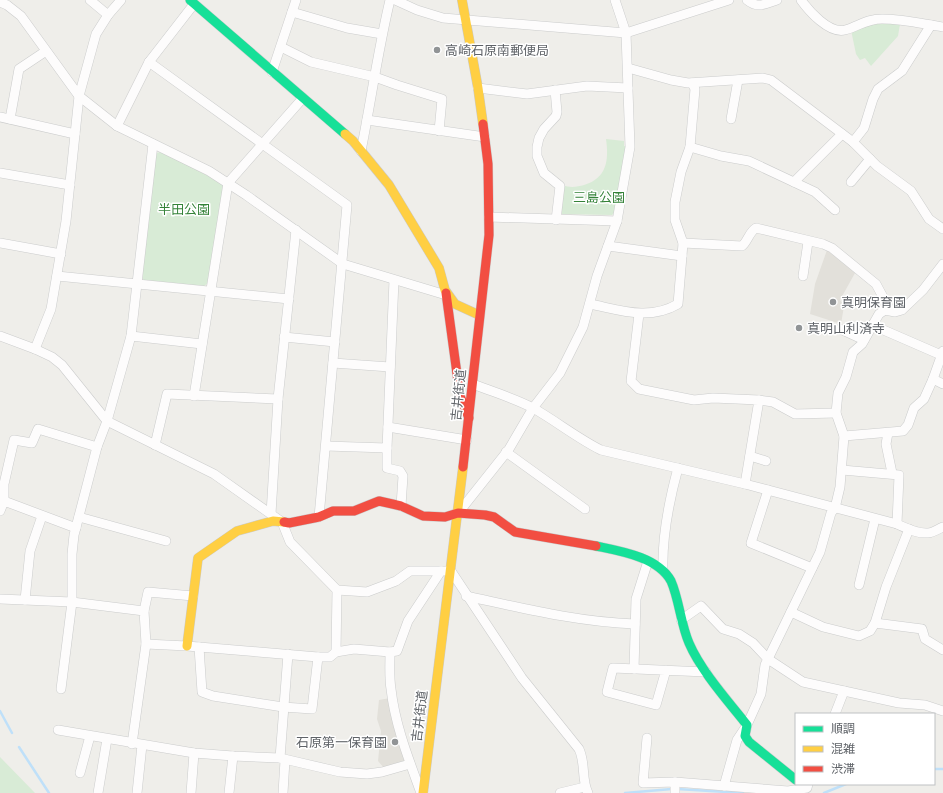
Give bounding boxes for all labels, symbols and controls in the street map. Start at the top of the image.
place label: 高崎石原南郵便局 [445,44,549,60]
marker: 高崎石原南郵便局 [432,45,442,55]
park label: 三島公園 [573,191,625,207]
park label: 半田公園 [158,203,210,219]
place label: 真明保育園 [841,296,906,312]
marker: 真明保育園 [828,297,838,307]
place label: 真明山利済寺 [807,322,885,338]
marker: 真明山利済寺 [794,323,804,333]
street label: 吉井街道 [449,369,471,422]
street label: 吉井街道 [410,689,432,743]
legend [795,713,935,785]
text: 順調 [831,722,855,738]
place label: 石原第一保育園 [296,736,387,752]
marker: 石原第一保育園 [390,737,400,747]
text: 混雑 [831,742,855,758]
text: 渋滞 [831,762,855,778]

